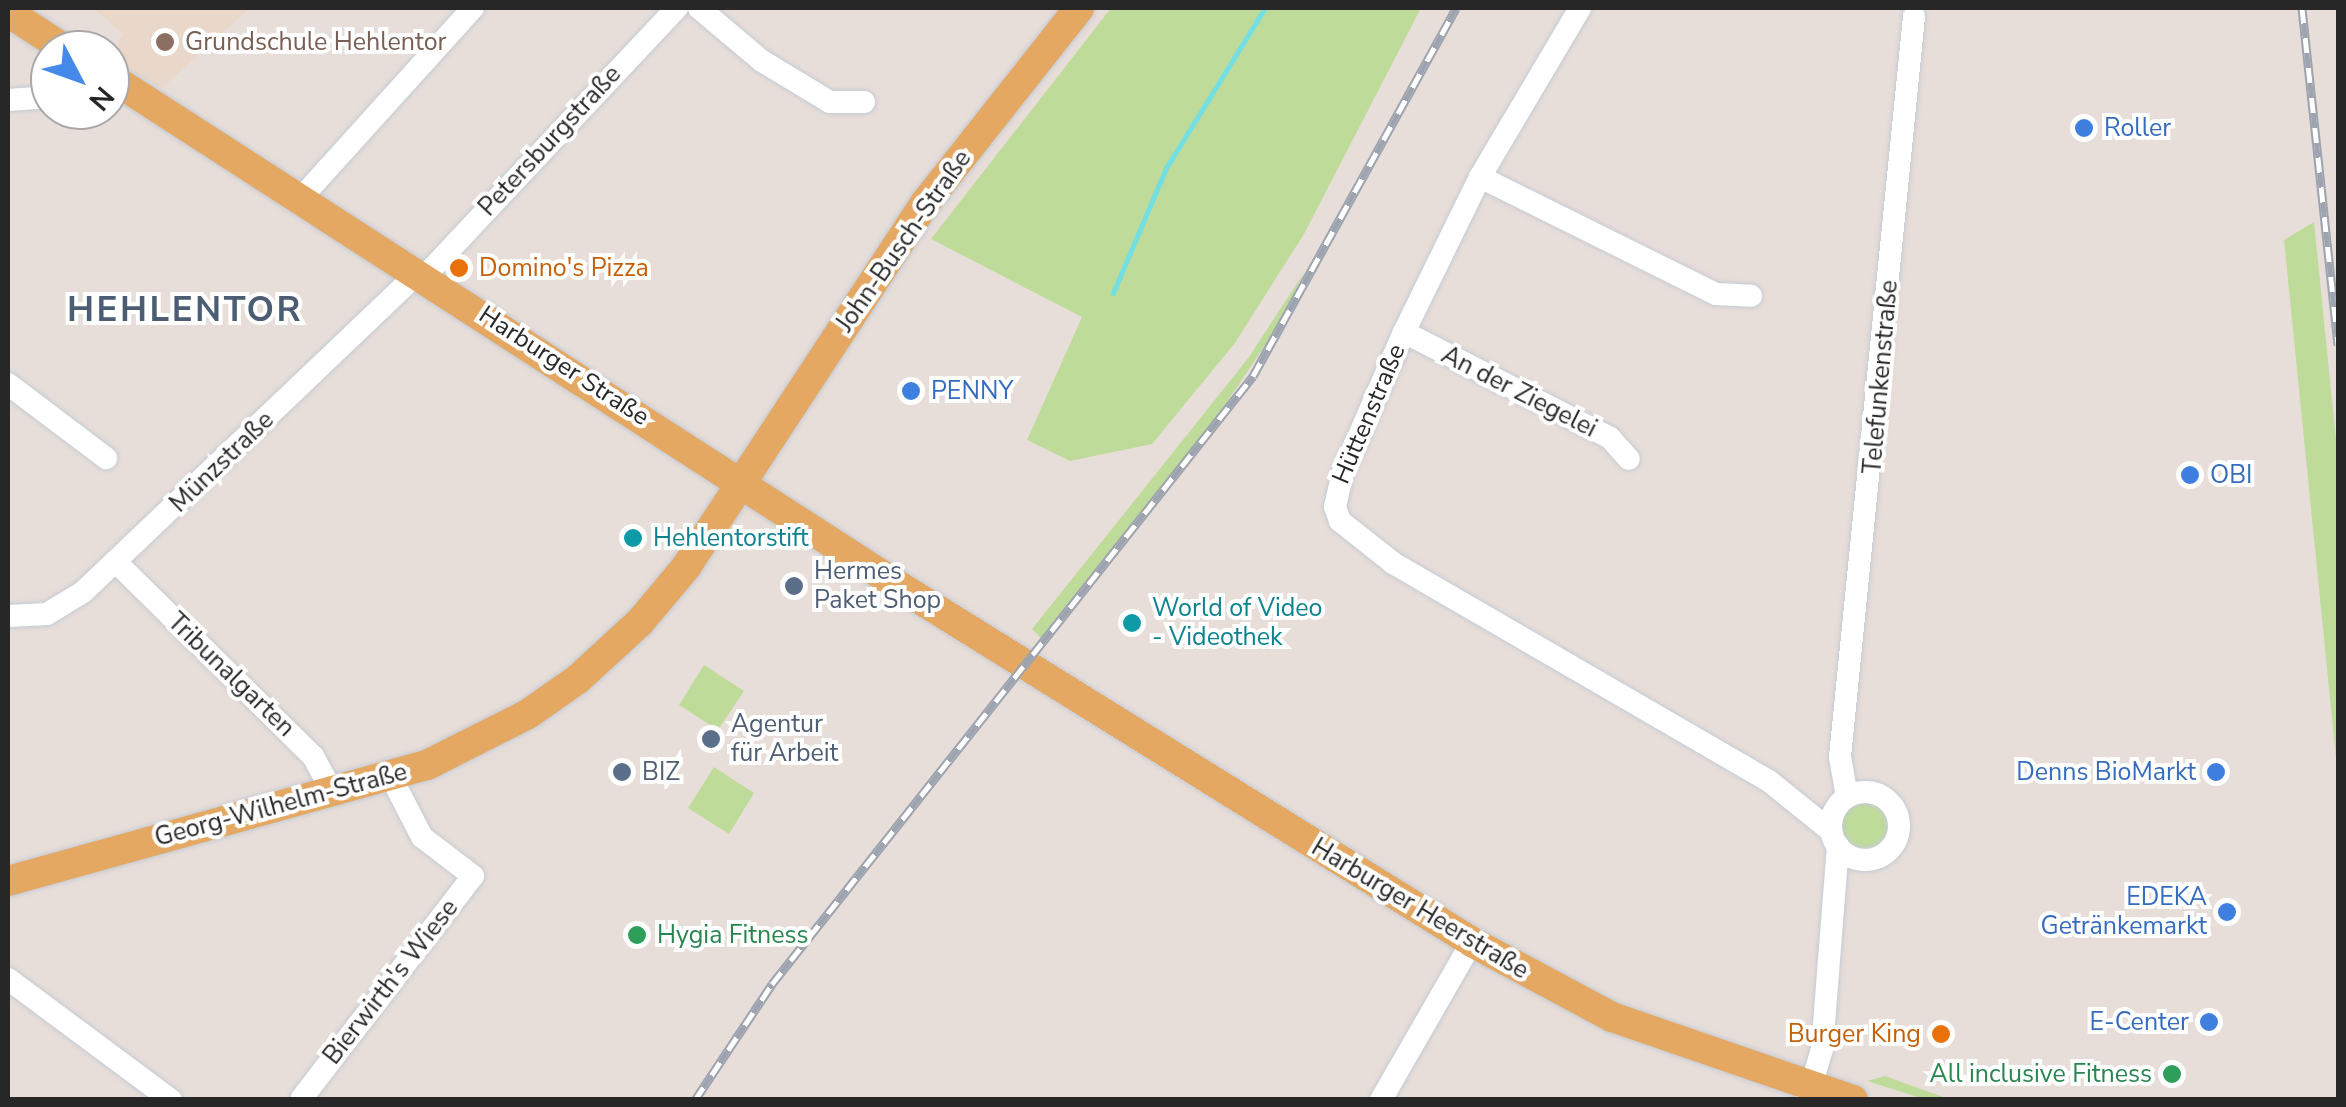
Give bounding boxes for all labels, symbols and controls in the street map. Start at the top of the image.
place label: Grundschule Hehlentor [185,27,446,57]
north arrow [30,30,130,130]
marker: Grundschule Hehlentor [154,31,176,53]
street label: Petersburgstraße [473,60,627,222]
text: N [80,78,122,119]
place label: Roller [2104,113,2171,143]
marker: Roller [2073,117,2095,139]
street label: John-Busch-Straße [830,144,978,338]
place label: Domino's Pizza [479,253,649,283]
marker: Domino's Pizza [448,257,470,279]
street label: Telefunkenstraße [1858,279,1904,475]
district label: HEHLENTOR [67,289,303,331]
street label: Harburger Straße [473,300,655,432]
street label: Hüttenstraße [1326,340,1412,488]
street label: An der Ziegelei [1436,340,1602,444]
place label: PENNY [931,376,1013,406]
marker: PENNY [900,380,922,402]
street label: Münzstraße [164,405,280,519]
place label: OBI [2210,460,2252,490]
marker: OBI [2179,464,2201,486]
place label: Hehlentorstift [653,523,809,553]
marker: Hehlentorstift [622,527,644,549]
place label: Hermes Paket Shop [814,557,941,616]
marker: Hermes Paket Shop [783,575,805,597]
place label: World of Video - Videothek [1152,594,1323,653]
street label: Tribunalgarten [161,607,301,743]
marker: World of Video - Videothek [1121,612,1143,634]
place label: Agentur für Arbeit [731,710,838,769]
marker: Agentur für Arbeit [700,728,722,750]
street label: Georg-Wilhelm-Straße [151,757,411,853]
place label: BIZ [642,757,680,787]
place label: Denns BioMarkt [2016,757,2196,787]
marker: BIZ [611,761,633,783]
marker: Denns BioMarkt [2205,761,2227,783]
street label: Harburger Heerstraße [1306,832,1534,986]
place label: EDEKA Getränkemarkt [2041,883,2207,942]
street label: Bierwirth's Wiese [317,894,465,1070]
marker: EDEKA Getränkemarkt [2216,901,2238,923]
place label: Hygia Fitness [657,920,809,950]
marker: Hygia Fitness [626,924,648,946]
place label: E-Center [2090,1007,2189,1037]
marker: E-Center [2198,1011,2220,1033]
place label: Burger King [1788,1019,1921,1049]
marker: Burger King [1930,1023,1952,1045]
place label: All inclusive Fitness [1930,1059,2152,1089]
marker: All inclusive Fitness [2161,1063,2183,1085]

